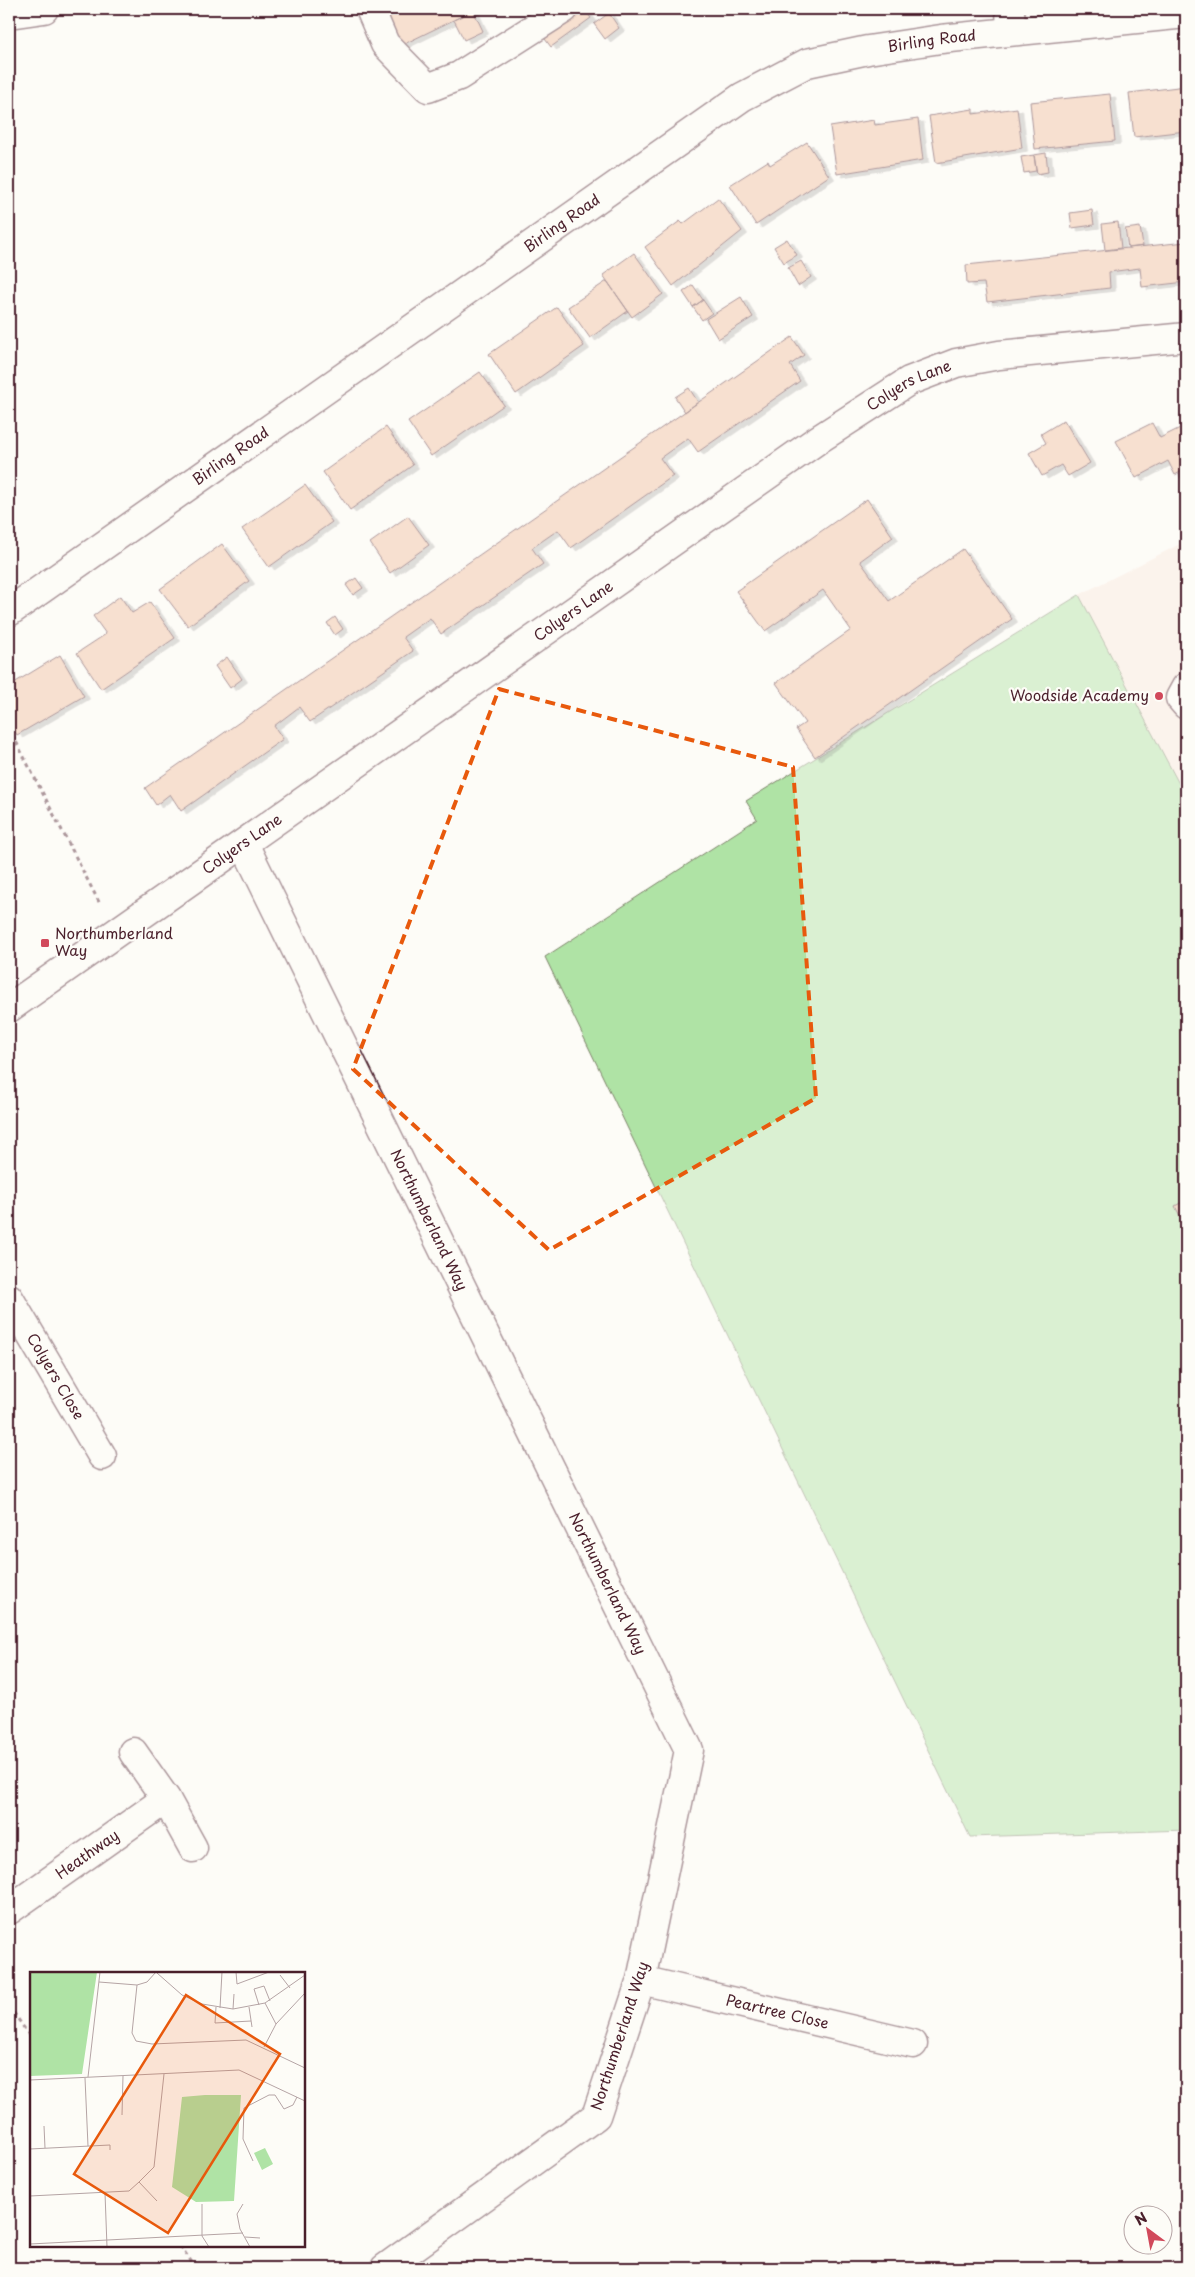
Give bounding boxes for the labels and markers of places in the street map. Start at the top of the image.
place label: Woodside Academy [1010,683,1149,706]
marker: Woodside Academy [1153,690,1165,702]
place label: Northumberland Way [55,921,173,961]
marker: Northumberland Way [39,937,51,949]

